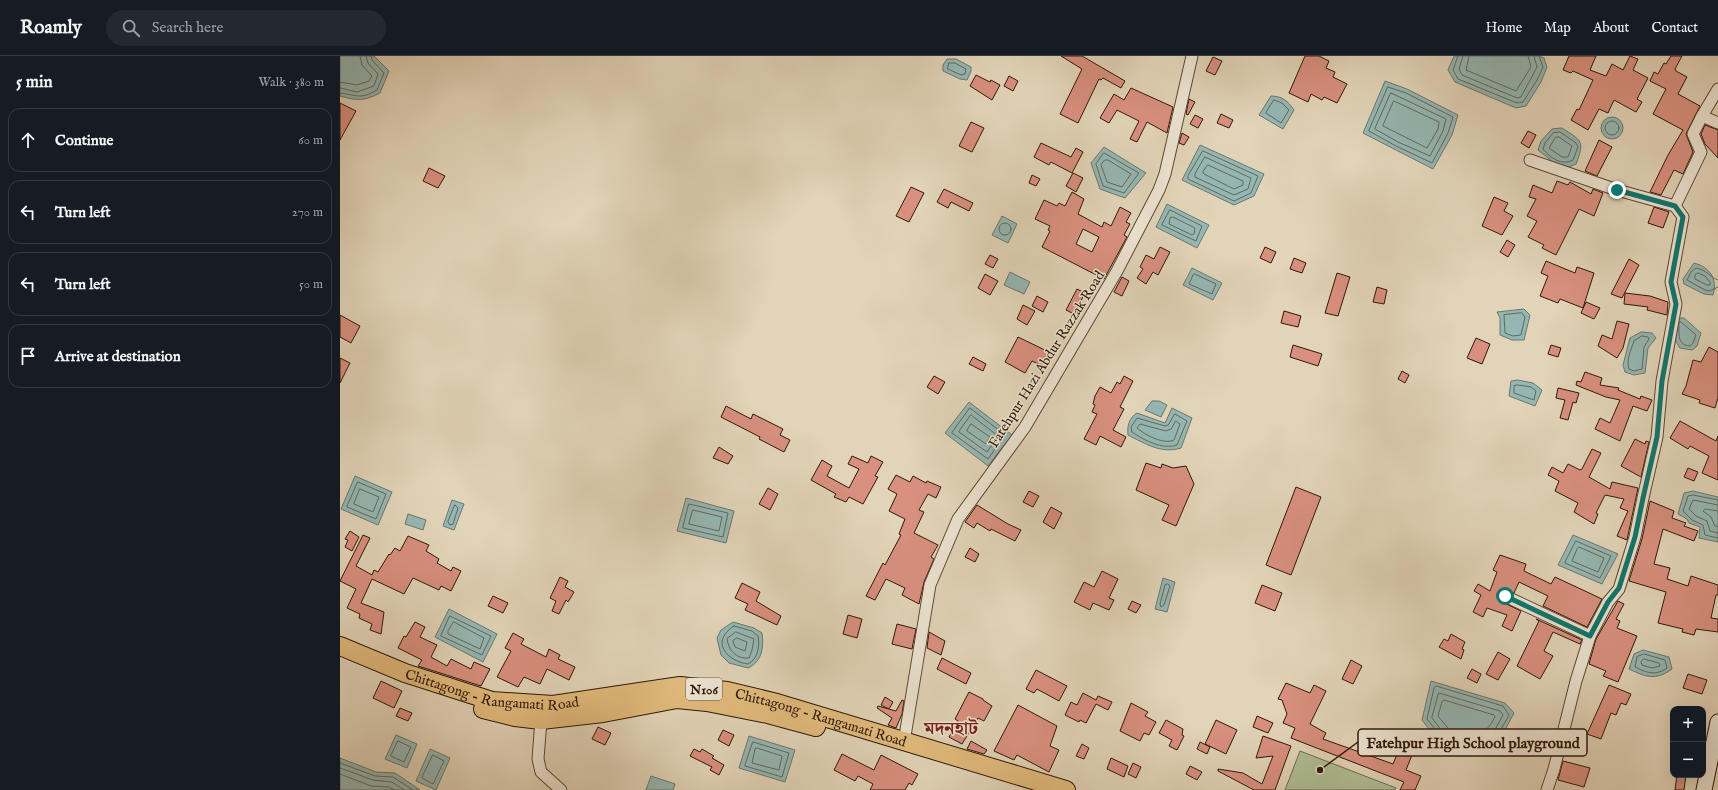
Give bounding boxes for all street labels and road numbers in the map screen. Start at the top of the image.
street label: Fatehpur Hazi Abdur Razzak Road [985,267,1109,451]
street label: Chittagong - Rangamati Road [403,666,581,715]
road number: N106 [686,678,722,700]
street label: Chittagong - Rangamati Road [733,685,909,752]

